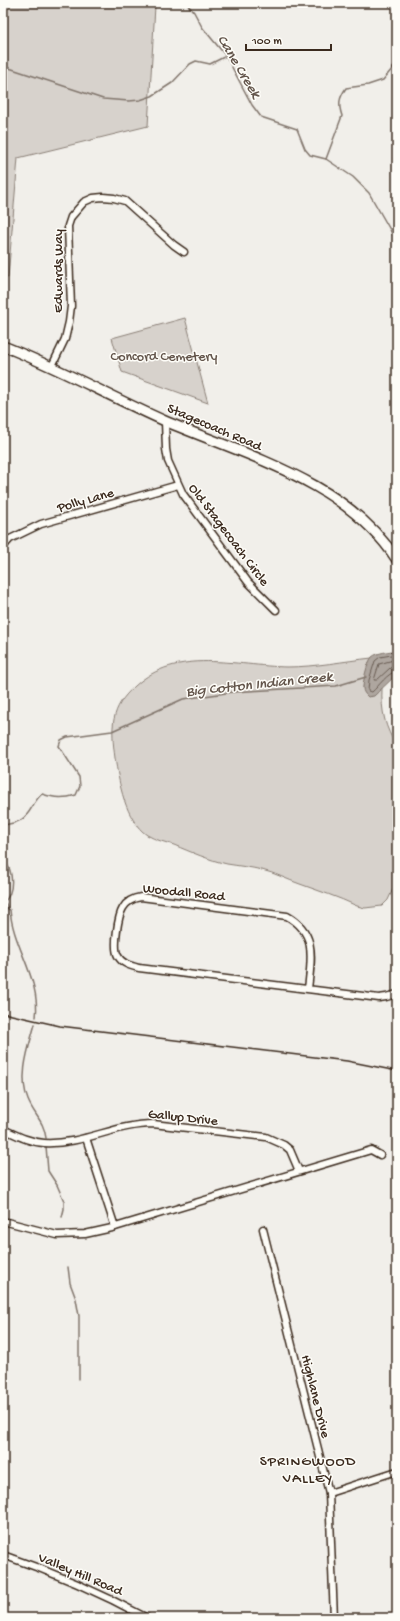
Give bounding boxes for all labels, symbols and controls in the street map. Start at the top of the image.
scale bar [246,26,331,52]
water label: Cane Creek [212,32,265,103]
text: 100 m [251,35,282,49]
street label: Edwards Way [51,229,68,313]
park label: Concord Cemetery [111,349,217,366]
street label: Stagecoach Road [164,401,266,457]
street label: Old Stagecoach Circle [184,481,273,591]
street label: Polly Lane [54,485,117,518]
water label: Big Cotton Indian Creek [185,668,335,702]
street label: Woodall Road [142,881,227,906]
street label: Gallup Drive [147,1106,219,1131]
street label: Highlane Drive [296,1353,333,1441]
district label: SPRINGWOOD VALLEY [260,1453,356,1488]
street label: Valley Hill Road [34,1549,127,1601]

